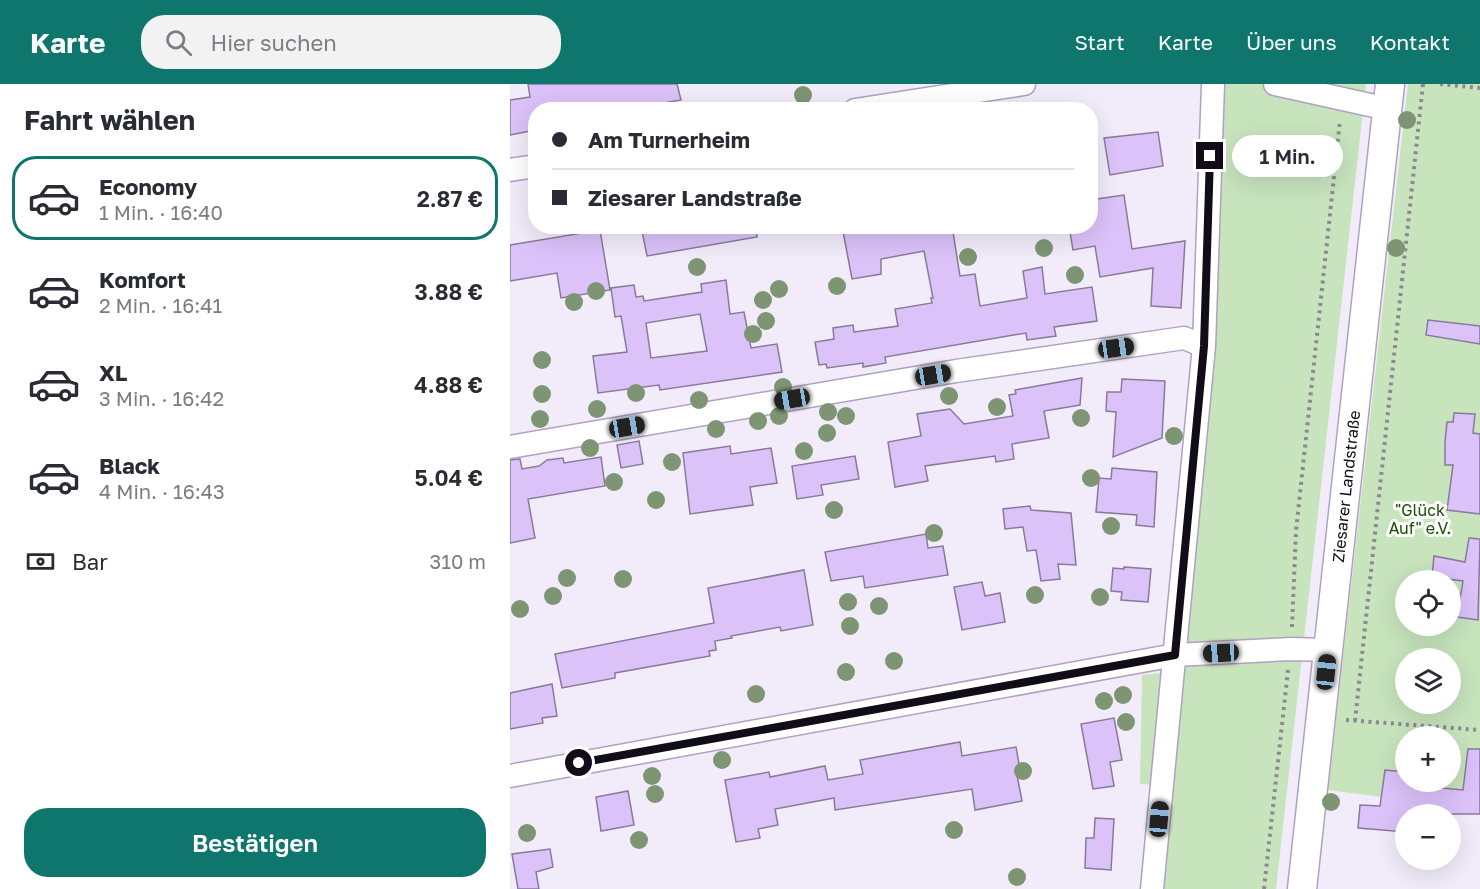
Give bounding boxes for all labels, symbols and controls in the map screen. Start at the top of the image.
search box [141,15,561,69]
text: Karte [30,26,105,59]
icon: search [162,26,195,59]
text: Hier suchen [210,29,337,56]
text: Start [1074,29,1125,55]
text: Karte [1158,29,1213,55]
text: Über uns [1246,29,1337,55]
text: Kontakt [1370,29,1450,55]
text: Fahrt wählen [24,104,195,136]
text: Am Turnerheim [588,126,750,153]
callout: 1 Min. [1231,135,1342,177]
route end [1196,142,1223,169]
text: 1 Min. [1259,144,1316,168]
icon: car [27,171,81,225]
text: Economy [99,173,197,200]
text: Ziesarer Landstraße [588,184,802,211]
text: 2.87 € [417,185,483,212]
text: 1 Min. · 16:40 [99,200,223,224]
icon: car [27,264,81,318]
text: Komfort [99,266,186,293]
text: 3.88 € [415,278,483,305]
text: 2 Min. · 16:41 [99,293,222,317]
car [1097,337,1135,359]
icon: car [27,357,81,411]
text: XL [99,359,127,386]
car [914,363,952,387]
text: 4.88 € [414,371,483,398]
text: 3 Min. · 16:42 [99,386,224,410]
car [773,387,811,411]
street label: Ziesarer Landstraße [1328,409,1364,564]
car [608,415,646,439]
icon: car [27,450,81,504]
text: Black [99,452,160,479]
text: 5.04 € [414,464,483,491]
text: 4 Min. · 16:43 [99,479,225,503]
park label: "Glück Auf" e.V. [1389,500,1451,538]
icon: cash [24,545,57,578]
text: Bar [72,548,108,575]
text: 310 m [430,549,486,573]
map controls [1395,570,1461,870]
button: locate [1395,570,1461,636]
car [1203,643,1239,663]
button: layers [1395,648,1461,714]
car [1315,653,1337,691]
button: + [1395,726,1461,792]
route start [565,749,592,776]
car [1148,800,1170,838]
button: − [1395,804,1461,870]
button: Bestätigen [24,808,486,877]

